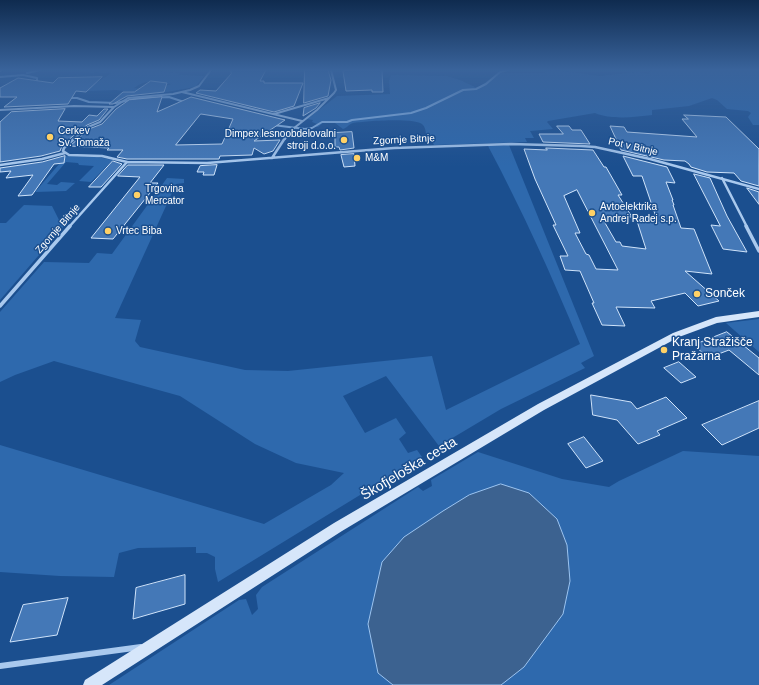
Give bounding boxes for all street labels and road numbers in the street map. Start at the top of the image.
street label: Zgornje Bitnje [373,132,435,148]
street label: Pot v Bitnje [607,135,659,159]
street label: Zgornje Bitnje [33,202,83,256]
street label: Škofjeloška cesta [358,434,460,504]

